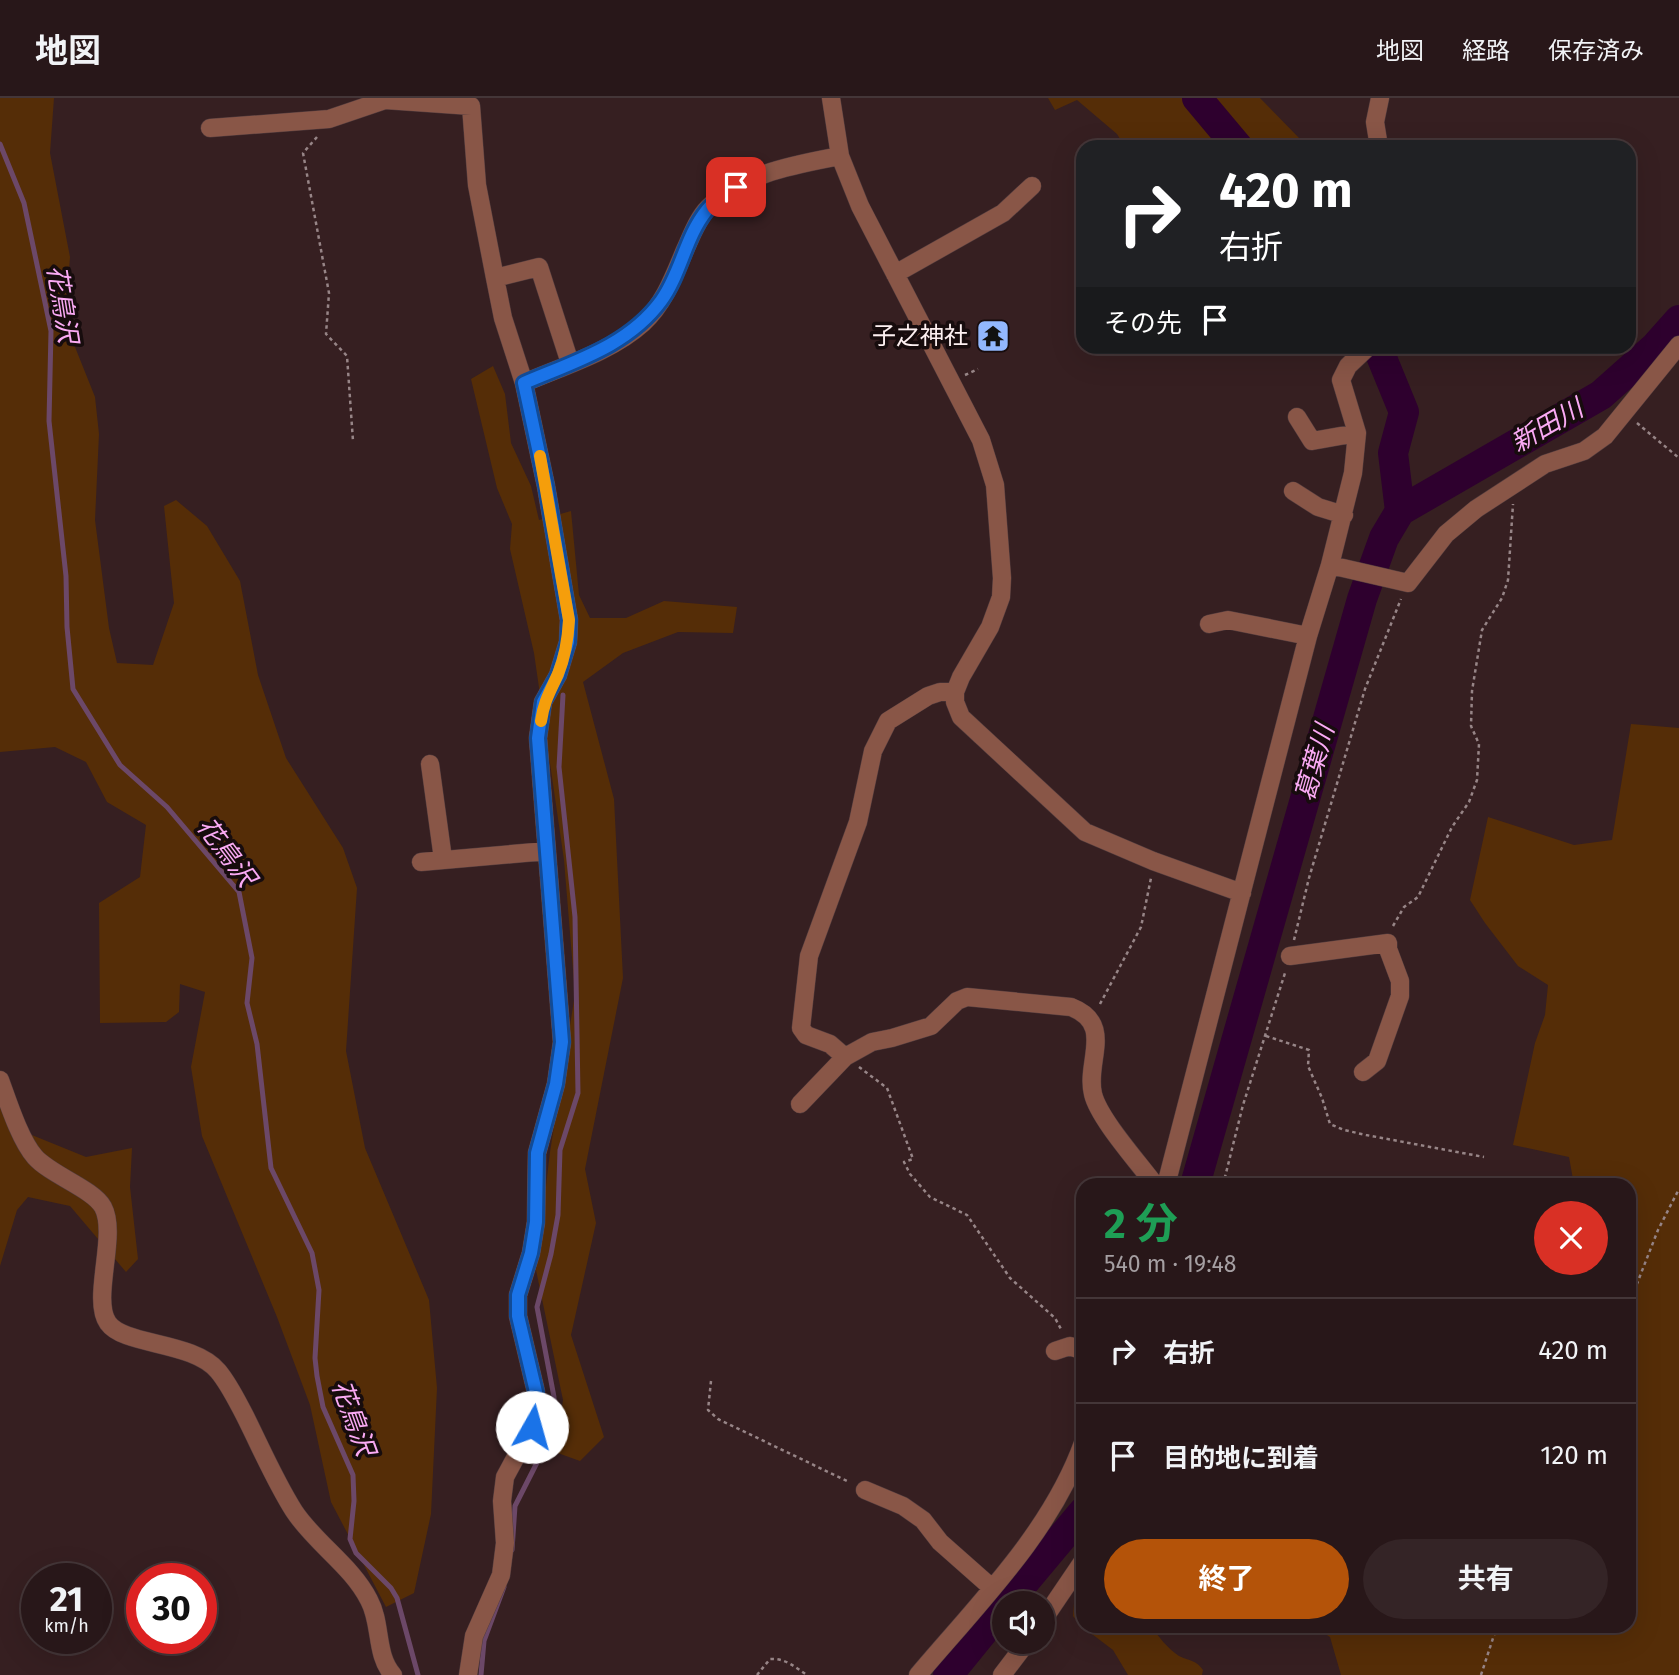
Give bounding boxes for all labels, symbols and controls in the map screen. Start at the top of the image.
text: 地図 [35,31,101,71]
text: 地図 [1376,37,1424,65]
text: 経路 [1462,37,1510,65]
text: 保存済み [1548,37,1644,65]
pin [706,157,766,217]
text: 420 m [1219,161,1353,220]
icon: arrive [717,168,755,206]
icon: right [1104,168,1195,259]
text: 右折 [1219,228,1283,266]
water label: 花鳥沢 [41,263,84,348]
icon: arrive [1196,301,1234,339]
text: その先 [1104,308,1182,339]
temple icon: 子之神社 [974,317,1012,355]
place label: 子之神社 [872,322,968,350]
water label: 新田川 [1505,392,1591,459]
water label: 葛葉川 [1289,718,1341,805]
water label: 花鳥沢 [190,812,264,895]
text: 2 分 [1104,1199,1178,1249]
button: close [1534,1201,1608,1275]
text: 540 m · 19:48 [1104,1250,1236,1278]
icon: right [1104,1332,1142,1370]
text: 420 m [1538,1335,1608,1366]
text: 右折 [1163,1338,1215,1369]
water label: 花鳥沢 [325,1376,382,1463]
position arrow [495,1390,569,1464]
icon: arrive [1104,1437,1142,1475]
text: 120 m [1540,1440,1608,1471]
text: 目的地に到着 [1163,1443,1319,1474]
button: 終了 [1104,1539,1349,1619]
button: 共有 [1363,1539,1608,1619]
speed limit sign: 30 [126,1563,217,1654]
text: 21 [50,1578,83,1620]
map controls [992,1591,1055,1654]
button: sound [992,1591,1055,1654]
text: km/h [44,1615,89,1637]

